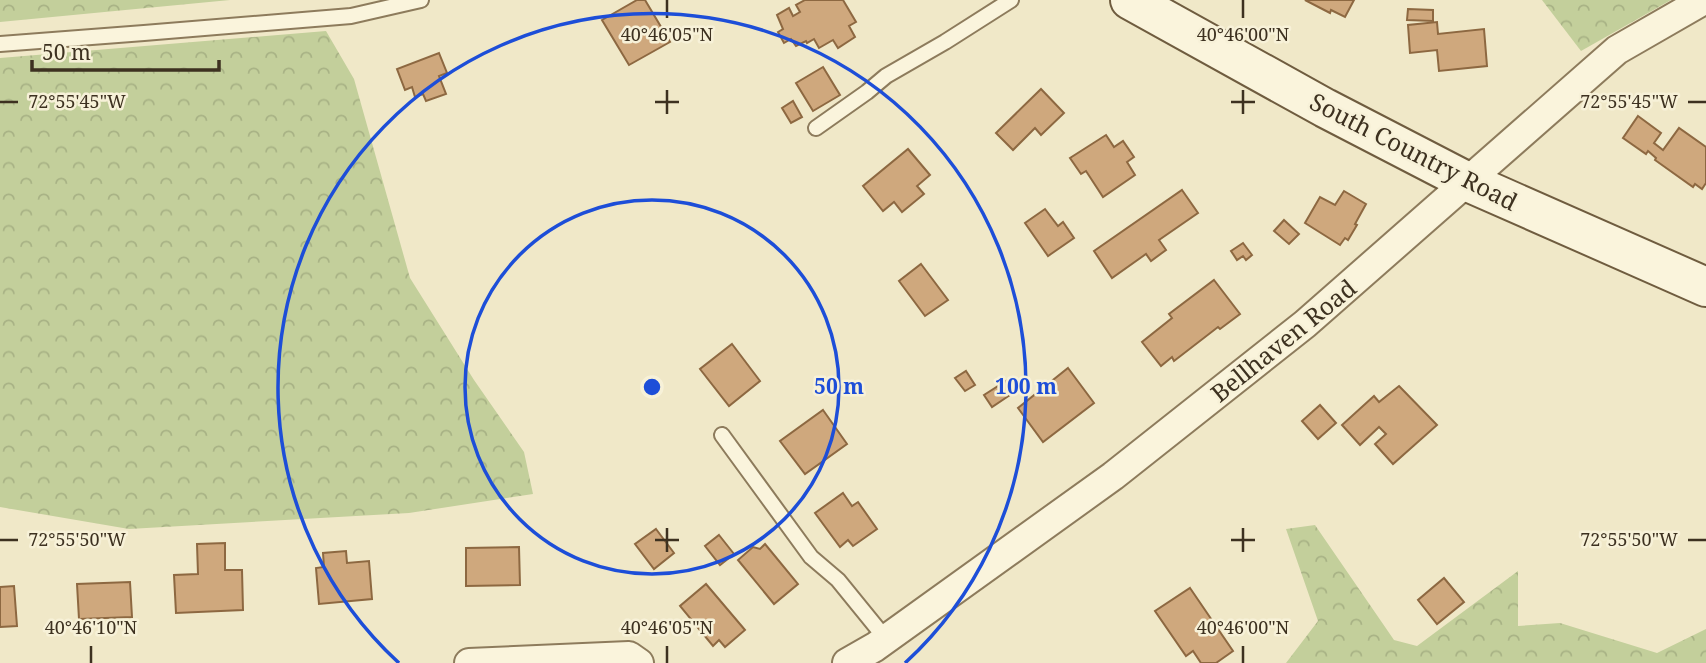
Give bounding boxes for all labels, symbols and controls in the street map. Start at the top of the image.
text: 40°46'05"N [621,22,714,46]
text: 40°46'00"N [1197,22,1290,46]
scale bar [32,28,219,72]
text: 50 m [42,38,91,66]
street label: South Country Road [1305,84,1524,218]
text: 72°55'45"W [28,89,126,113]
text: 72°55'45"W [1580,89,1678,113]
street label: Bellhaven Road [1203,271,1363,409]
text: 50 m [814,372,864,400]
text: 100 m [995,372,1057,400]
centre of rings [640,375,664,399]
text: 72°55'50"W [28,527,126,551]
text: 72°55'50"W [1580,527,1678,551]
text: 40°46'10"N [45,615,138,639]
text: 40°46'05"N [621,615,714,639]
text: 40°46'00"N [1197,615,1290,639]

